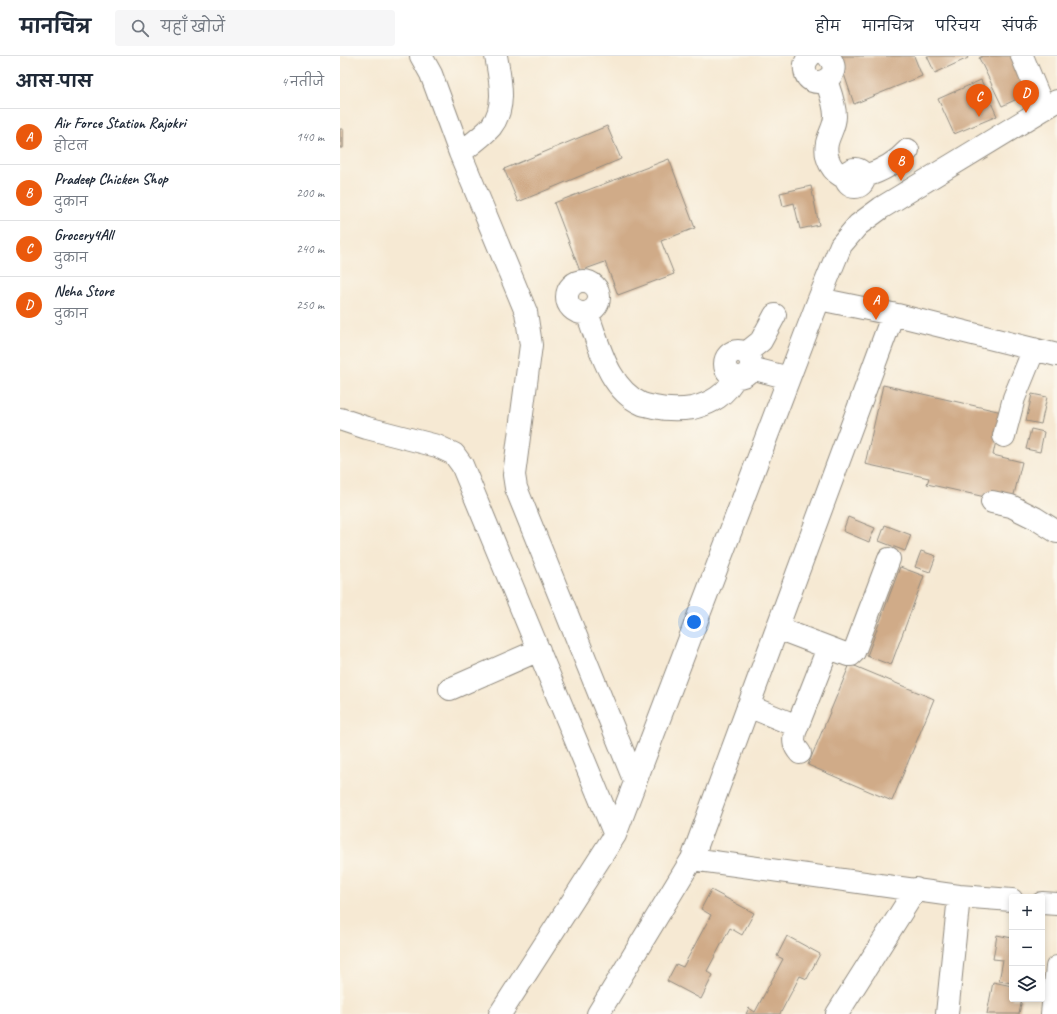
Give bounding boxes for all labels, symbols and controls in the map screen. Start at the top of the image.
search box [115,10,395,46]
text: मानचित्र [20,15,91,39]
icon: search [129,17,151,39]
text: यहाँ खोजें [161,18,225,37]
text: होम [816,18,840,35]
text: मानचित्र [862,18,914,35]
text: परिचय [936,18,980,35]
text: संपर्क [1002,18,1037,35]
text: आस-पास [16,71,92,92]
text: 4 नतीजे [281,74,324,90]
pin: D [1013,80,1039,113]
pin: C [966,84,992,117]
text: Air Force Station Rajokri [54,114,186,133]
text: A [26,129,32,145]
text: 140 m [296,129,324,145]
text: होटल [54,138,88,154]
pin: B [888,148,914,181]
text: Pradeep Chicken Shop [54,170,168,189]
text: B [26,185,32,201]
text: 200 m [296,185,324,201]
text: दुकान [54,194,88,210]
text: Grocery4All [54,226,113,245]
text: C [26,241,32,257]
text: 240 m [296,241,324,257]
text: दुकान [54,250,88,266]
text: Neha Store [54,282,114,301]
pin: A [863,287,889,320]
text: D [25,297,33,313]
text: 250 m [296,297,324,313]
text: दुकान [54,306,88,322]
your location [684,612,704,632]
map controls [1009,894,1045,1002]
button: + [1009,894,1045,930]
button: − [1009,930,1045,966]
button: layers [1009,966,1045,1002]

